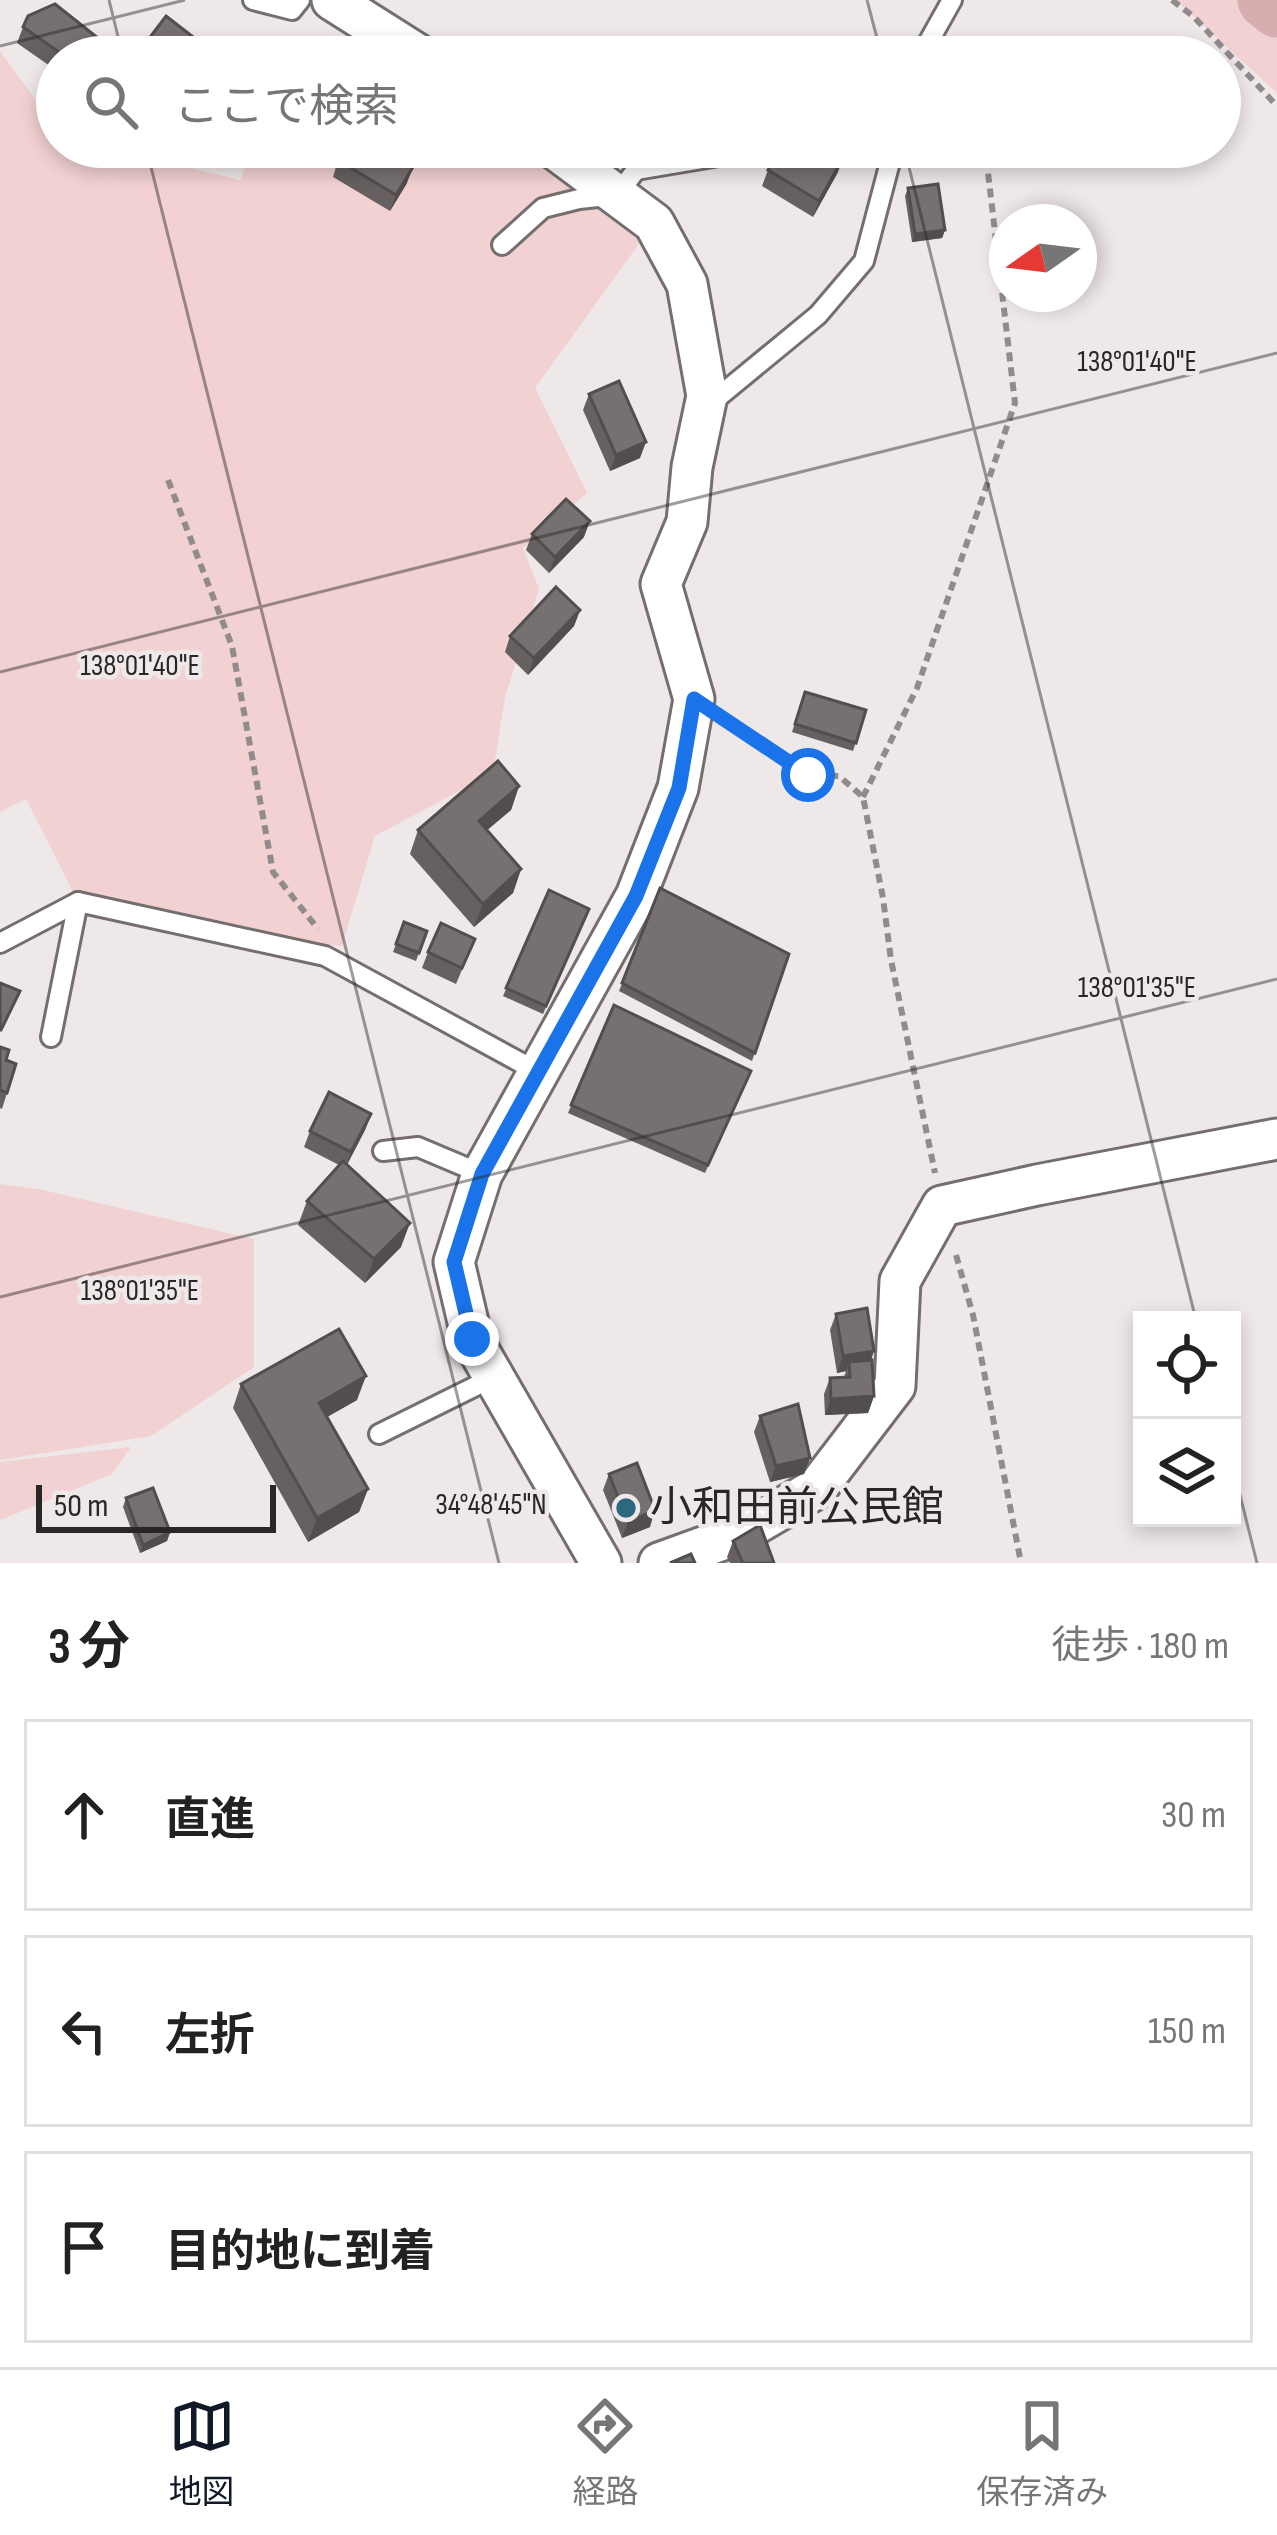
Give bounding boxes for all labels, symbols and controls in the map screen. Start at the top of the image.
search box [36,36,1241,168]
icon: search [78,69,144,135]
text: ここで検索 [174,80,399,135]
north arrow [989,204,1097,312]
text: 138°01'40"E [1077,344,1197,380]
text: 138°01'40"E [80,648,200,684]
route start [781,748,835,802]
text: 138°01'35"E [1078,970,1196,1006]
text: 138°01'35"E [81,1273,199,1309]
map controls [1133,1311,1241,1527]
button: locate [1133,1311,1241,1419]
route end [445,1312,499,1366]
button: layers [1133,1419,1241,1527]
scale bar [36,1479,276,1532]
place label: 小和田前公民館 [650,1483,944,1534]
text: 50 m [54,1486,108,1526]
text: 34°48'45"N [435,1487,547,1523]
marker: 小和田前公民館 [613,1495,639,1521]
text: 3 分 [48,1617,130,1678]
text: 徒歩 · 180 m [1051,1623,1229,1670]
icon: ahead [51,1782,117,1848]
text: 30 m [1161,1792,1226,1839]
text: 直進 [165,1793,255,1848]
icon: left [51,1998,117,2064]
text: 150 m [1148,2008,1226,2055]
text: 左折 [165,2009,255,2064]
icon: arrive [51,2214,117,2280]
text: 目的地に到着 [165,2225,435,2280]
tab: 地図 [169,2393,235,2513]
tab: 経路 [572,2393,638,2513]
tab: 保存済み [976,2393,1108,2513]

